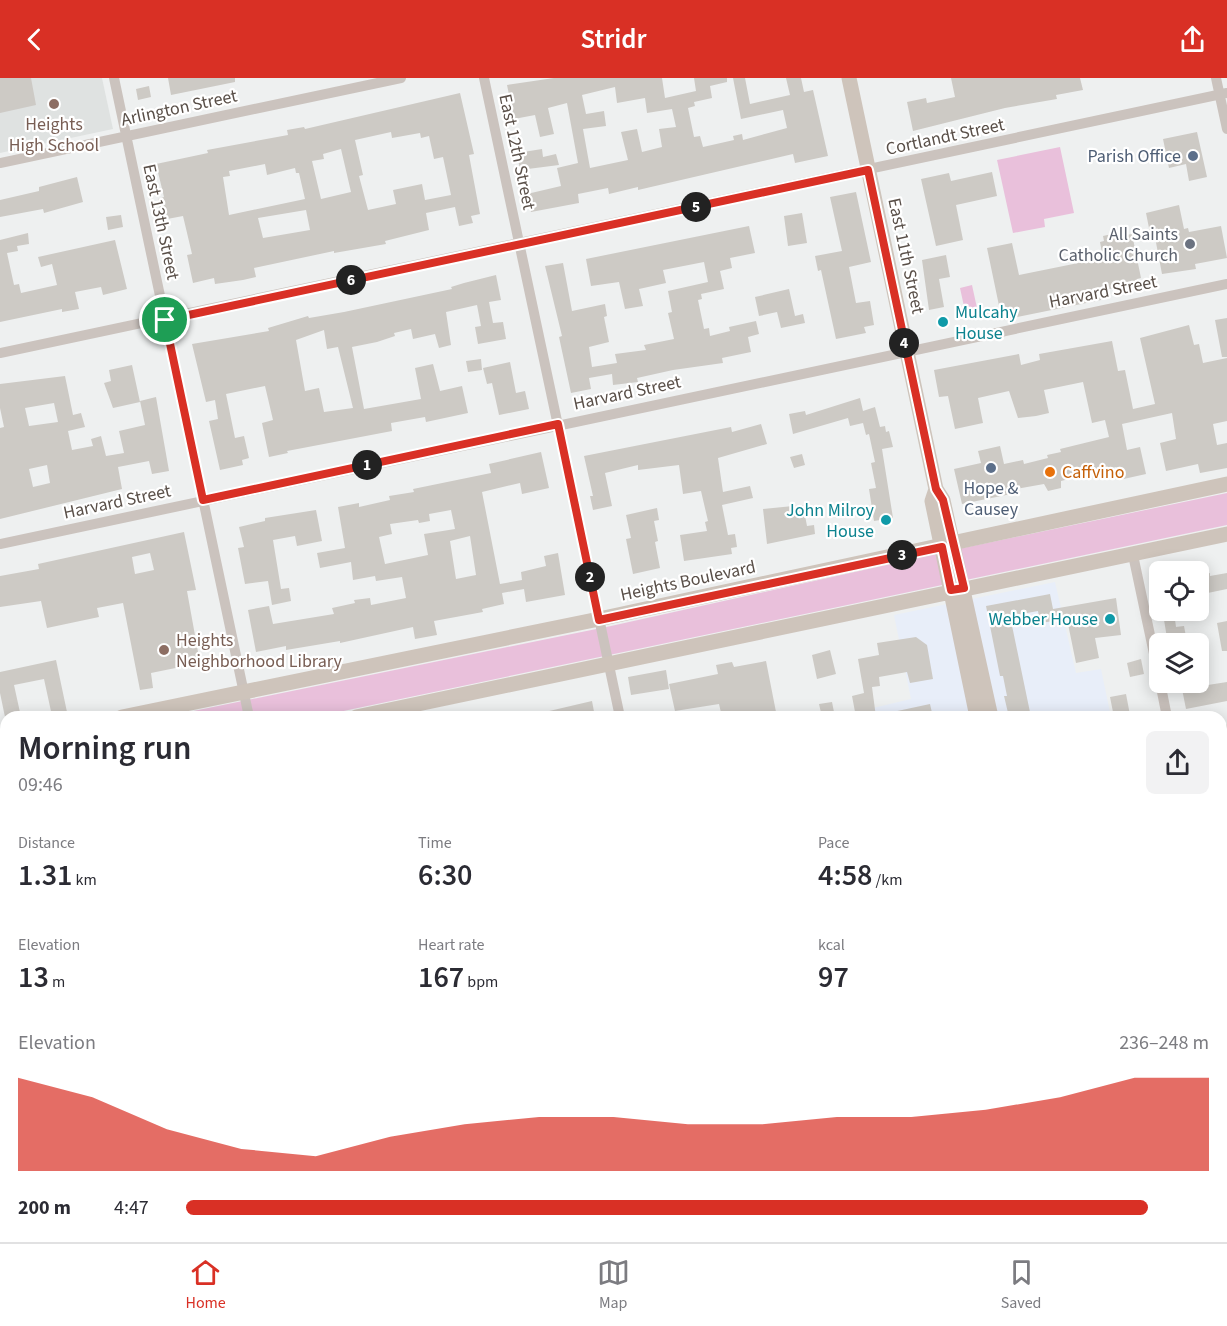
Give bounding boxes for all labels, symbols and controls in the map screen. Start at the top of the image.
text: Stridr [580,20,647,59]
icon: back [18,23,51,56]
icon: share [1176,23,1209,56]
street label: Arlington Street [119,83,239,133]
street label: East 12th Street [493,92,541,212]
marker: Heights High School [47,97,61,111]
place label: Heights High School [9,112,99,158]
street label: Cortlandt Street [883,112,1007,162]
place label: Parish Office [1087,144,1181,169]
marker: Parish Office [1186,149,1200,163]
street label: East 13th Street [137,162,185,282]
pin: 5 [681,192,711,222]
text: 5 [692,196,700,218]
street label: East 11th Street [882,196,930,316]
place label: All Saints Catholic Church [1059,222,1178,268]
marker: All Saints Catholic Church [1183,237,1197,251]
pin: 6 [336,265,366,295]
text: 6 [347,269,355,291]
street label: Harvard Street [1047,269,1159,315]
pin [139,294,190,345]
place label: Mulcahy House [955,300,1018,346]
icon: arrive [148,303,181,336]
marker: Mulcahy House [936,315,950,329]
pin: 4 [889,328,919,358]
text: 4 [900,332,908,354]
street label: Harvard Street [571,369,683,417]
pin: 1 [352,450,382,480]
text: 1 [363,454,371,476]
place label: Caffvino [1062,460,1124,485]
marker: Hope & Causey [984,461,998,475]
marker: Caffvino [1043,465,1057,479]
place label: Hope & Causey [964,476,1019,522]
street label: Harvard Street [61,478,173,526]
place label: John Milroy House [786,498,875,544]
marker: John Milroy House [879,513,893,527]
pin: 3 [887,540,917,570]
text: 3 [898,544,906,566]
street label: Heights Boulevard [618,554,758,608]
map controls [1149,561,1209,693]
button: locate [1149,561,1209,621]
pin: 2 [575,562,605,592]
text: 2 [586,566,594,588]
place label: Webber House [988,607,1098,632]
marker: Webber House [1103,612,1117,626]
place label: Heights Neighborhood Library [176,628,342,674]
button: layers [1149,633,1209,693]
marker: Heights Neighborhood Library [157,643,171,657]
text: Morning run [18,725,192,772]
button: share [1146,731,1209,794]
text: 09:46 [18,771,63,799]
text: Distance [18,832,75,854]
text: Time [418,832,452,854]
text: Pace [818,832,849,854]
text: 1.31 [18,854,72,897]
text: 6:30 [418,854,472,897]
text: 4:58 [818,854,872,897]
text: km [72,869,97,891]
text: /km [872,869,902,891]
text: Elevation [18,934,80,956]
text: Heart rate [418,934,485,956]
text: kcal [818,934,845,956]
text: 13 [18,956,49,999]
text: 167 [418,956,464,999]
text: 97 [818,956,849,999]
text: m [49,971,65,993]
text: bpm [464,971,498,993]
text: Elevation [18,1029,96,1057]
text: 236–248 m [1119,1029,1209,1057]
text: 200 m [18,1194,71,1222]
text: 4:47 [114,1194,149,1222]
tab: Home [185,1256,226,1314]
tab: Map [597,1256,630,1314]
tab: Saved [1001,1256,1042,1314]

